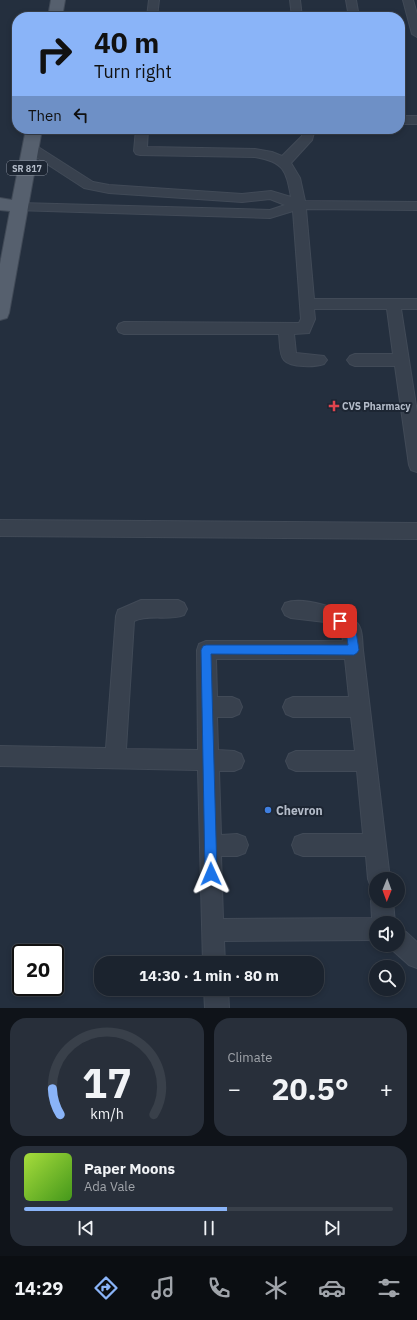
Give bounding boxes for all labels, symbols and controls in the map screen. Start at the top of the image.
text: 40 m [94,24,159,61]
icon: right [28,28,80,80]
text: Turn right [94,60,172,83]
icon: left [70,104,92,126]
text: Then [28,106,62,125]
road number: SR 817 [7,161,47,175]
place label: CVS Pharmacy [342,400,411,413]
marker: CVS Pharmacy [329,401,339,411]
pin [323,604,357,638]
icon: arrive [329,610,351,632]
place label: Chevron [276,803,323,818]
marker: Chevron [263,805,273,815]
position arrow [190,853,232,895]
north arrow [369,872,405,908]
map controls [369,872,405,996]
button: sound [369,916,405,952]
speed limit sign: 20 [12,944,64,996]
button: search [369,960,405,996]
text: 14:30 · 1 min · 80 m [139,966,279,985]
text: Climate [228,1049,272,1066]
text: 17 [82,1055,132,1109]
text: 20.5° [272,1069,349,1108]
text: − [228,1074,241,1103]
text: + [380,1074,393,1103]
text: km/h [90,1104,124,1123]
text: Paper Moons [84,1159,175,1178]
text: Ada Vale [84,1178,135,1195]
icon: previous [75,1217,97,1239]
icon: pause [198,1217,220,1239]
icon: next [321,1217,343,1239]
icon: directions [92,1274,120,1302]
icon: music [149,1274,177,1302]
icon: phone [205,1274,233,1302]
icon: climate [262,1274,290,1302]
icon: car [318,1274,346,1302]
icon: filters [375,1274,403,1302]
text: 14:29 [14,1277,63,1300]

